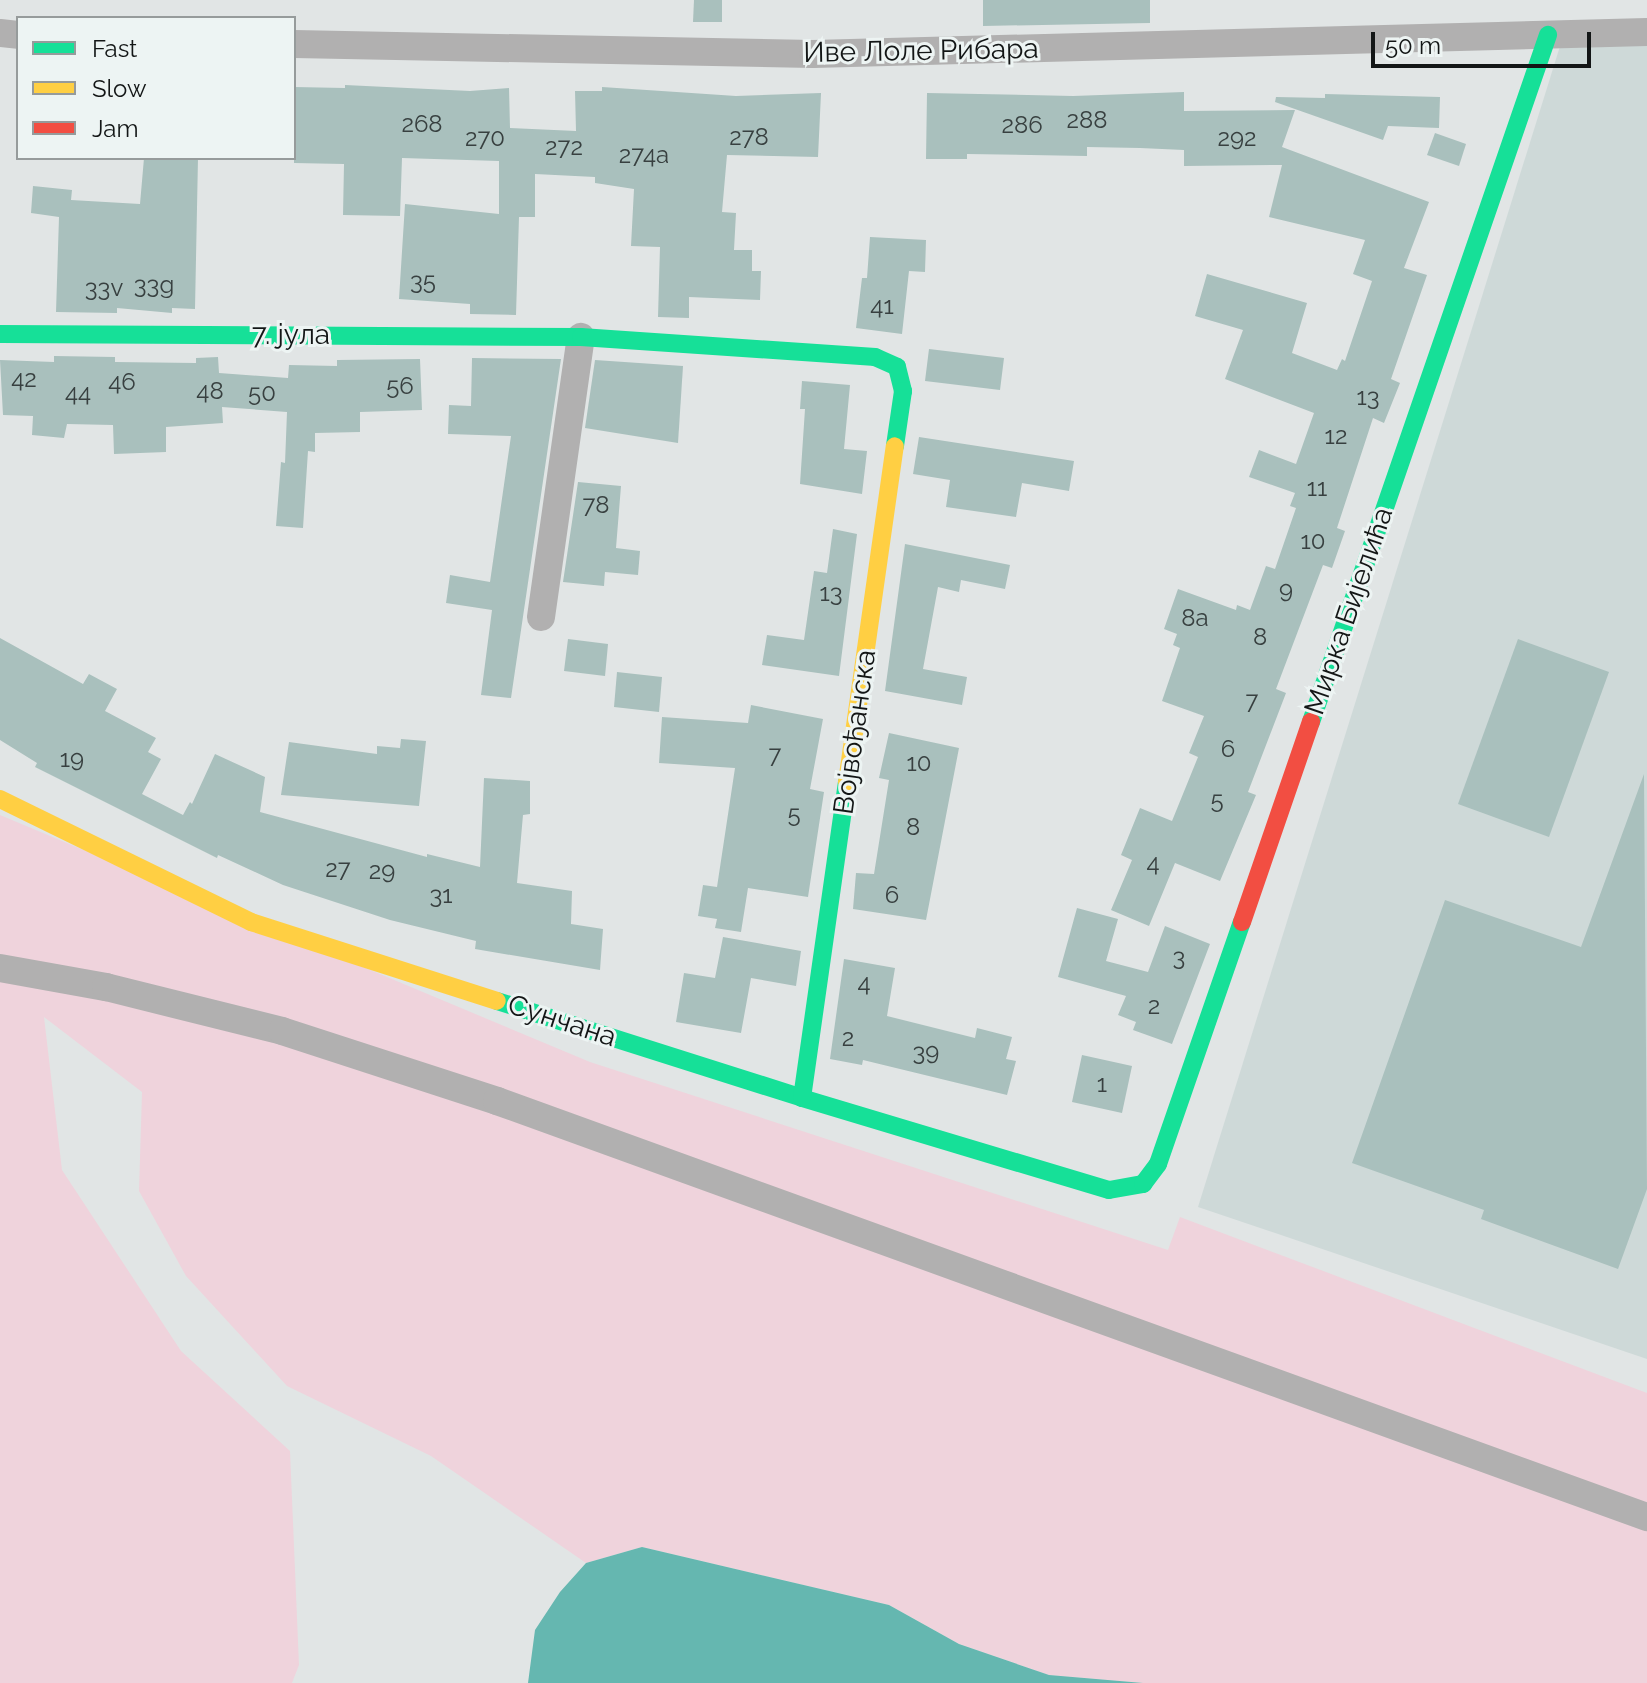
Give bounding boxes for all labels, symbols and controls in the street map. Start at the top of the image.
legend [16,16,296,160]
scale bar [1375,16,1595,66]
text: 50 m [1385,31,1441,60]
street label: Иве Лоле Рибара [803,32,1039,70]
text: Fast [92,34,137,63]
text: Slow [92,74,146,103]
house number: 288 [1067,106,1107,134]
house number: 268 [401,110,443,138]
house number: 286 [1001,111,1043,139]
text: Jam [92,114,138,143]
house number: 278 [729,123,769,151]
house number: 270 [465,124,505,152]
house number: 292 [1217,124,1257,152]
house number: 272 [545,133,583,161]
house number: 274a [619,141,669,169]
house number: 35 [410,267,436,295]
house number: 33g [134,271,174,299]
house number: 33v [85,274,123,302]
house number: 41 [870,292,894,320]
street label: 7. јула [252,318,330,352]
house number: 42 [11,365,37,393]
house number: 46 [108,368,136,396]
house number: 56 [386,372,414,400]
house number: 48 [196,377,224,405]
house number: 44 [65,379,91,407]
house number: 50 [248,379,276,407]
house number: 13 [1356,383,1380,411]
house number: 12 [1325,422,1347,450]
house number: 11 [1307,474,1327,502]
house number: 78 [582,491,610,519]
street label: Мирка Бијелића [1298,503,1400,719]
house number: 10 [1301,527,1325,555]
house number: 9 [1279,576,1293,604]
house number: 13 [819,579,843,607]
house number: 8a [1181,604,1209,632]
house number: 8 [1253,623,1267,651]
street label: Војвођанска [827,648,883,816]
house number: 7 [1246,687,1258,715]
house number: 6 [1221,735,1235,763]
house number: 7 [769,741,781,769]
house number: 19 [60,745,84,773]
house number: 10 [907,749,931,777]
house number: 5 [1210,786,1224,814]
house number: 5 [787,800,801,828]
house number: 8 [906,813,920,841]
house number: 4 [1146,849,1160,877]
house number: 27 [325,855,351,883]
house number: 29 [369,857,395,885]
house number: 31 [429,881,453,909]
house number: 6 [885,881,899,909]
house number: 3 [1173,943,1185,971]
house number: 4 [857,969,871,997]
street label: Сунчана [504,988,620,1054]
house number: 2 [1148,992,1160,1020]
house number: 2 [842,1024,854,1052]
house number: 39 [913,1038,939,1066]
house number: 1 [1097,1070,1107,1098]

